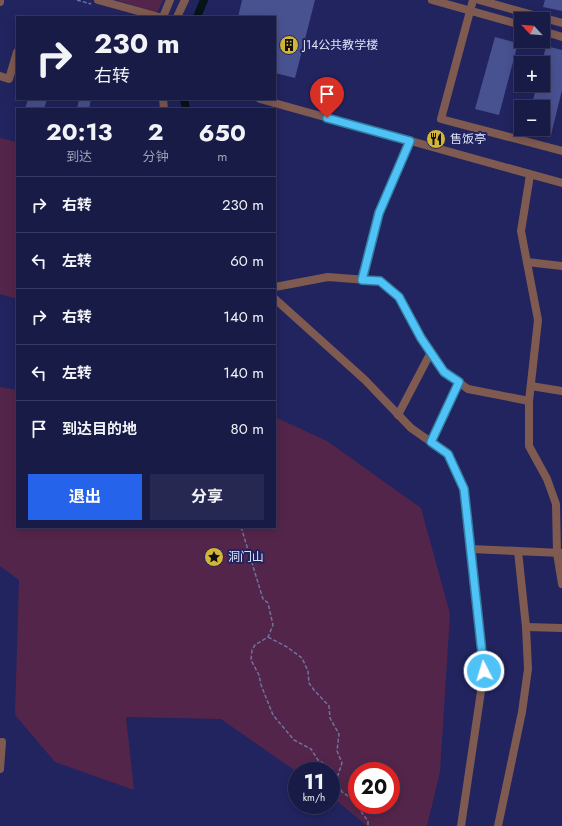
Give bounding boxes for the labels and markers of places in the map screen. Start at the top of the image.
building icon: J14公共教学楼 [278,34,300,56]
place label: J14公共教学楼 [301,36,378,54]
pin [310,77,344,118]
restaurant icon: 售饭亭 [425,128,447,150]
place label: 售饭亭 [450,130,486,148]
place icon: 洞门山 [203,546,225,568]
place label: 洞门山 [228,548,264,566]

